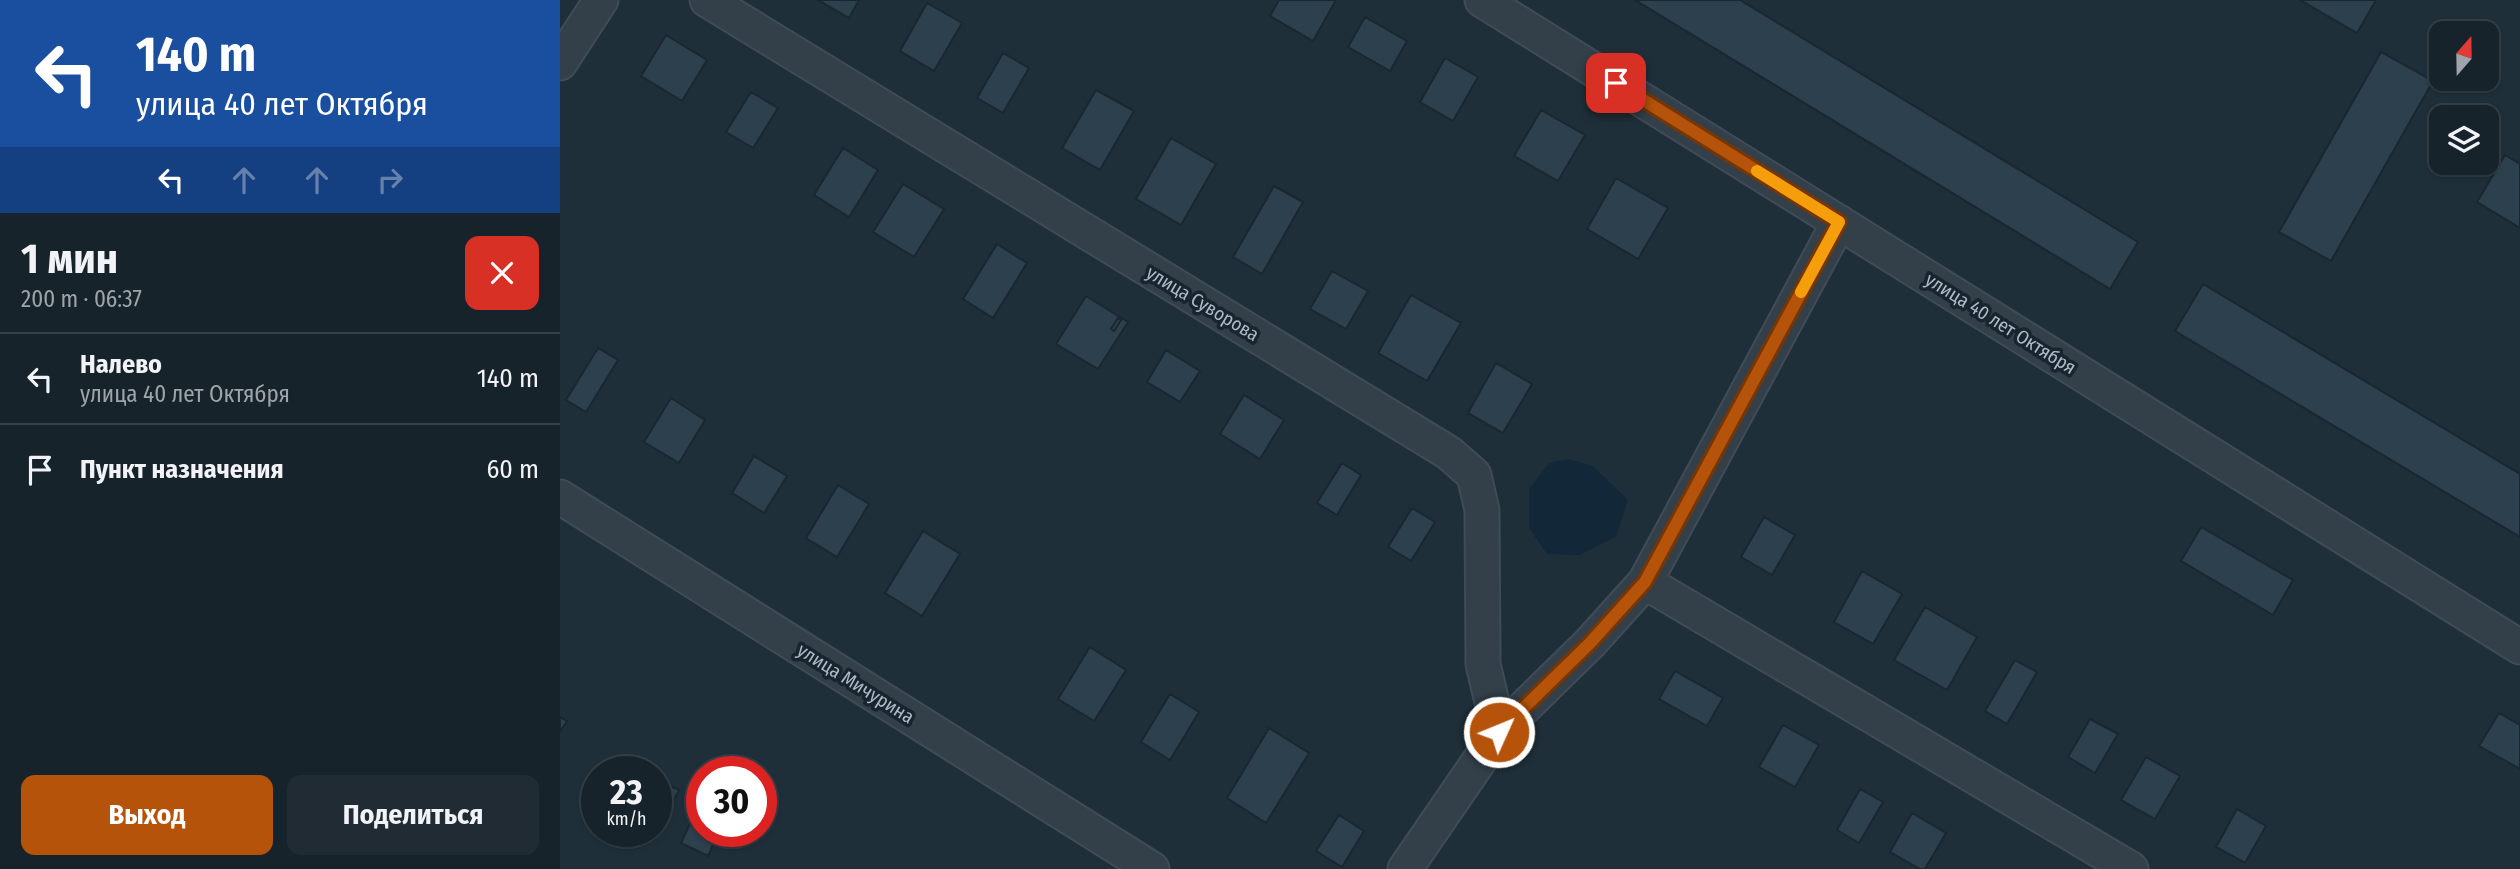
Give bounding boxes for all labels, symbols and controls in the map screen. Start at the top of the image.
north arrow [2429,21,2499,91]
map controls [2429,21,2499,175]
text: 140 m [136,25,256,84]
icon: left [21,28,112,119]
pin [1586,53,1646,113]
icon: arrive [1597,64,1635,102]
text: улица 40 лет Октября [136,85,428,123]
button: layers [2429,105,2499,175]
icon: left [152,161,190,199]
icon: ahead [225,161,263,199]
icon: ahead [298,161,336,199]
icon: right [371,161,409,199]
text: 1 мин [21,234,118,284]
button: close [465,236,539,310]
street label: улица Суворова [1142,261,1263,346]
street label: улица 40 лет Октября [1921,268,2080,379]
text: 200 m · 06:37 [21,285,142,313]
text: Налево [80,349,162,380]
icon: left [21,360,59,398]
text: 140 m [477,363,539,394]
text: улица 40 лет Октября [80,380,290,408]
icon: arrive [21,451,59,489]
text: Пункт назначения [80,454,284,485]
text: 60 m [486,454,539,485]
street label: улица Мичурина [793,638,918,729]
position arrow [1462,695,1536,769]
speed limit sign: 30 [686,756,777,847]
text: 23 [610,771,643,813]
button: Выход [21,775,273,855]
button: Поделиться [287,775,539,855]
text: km/h [606,808,647,830]

